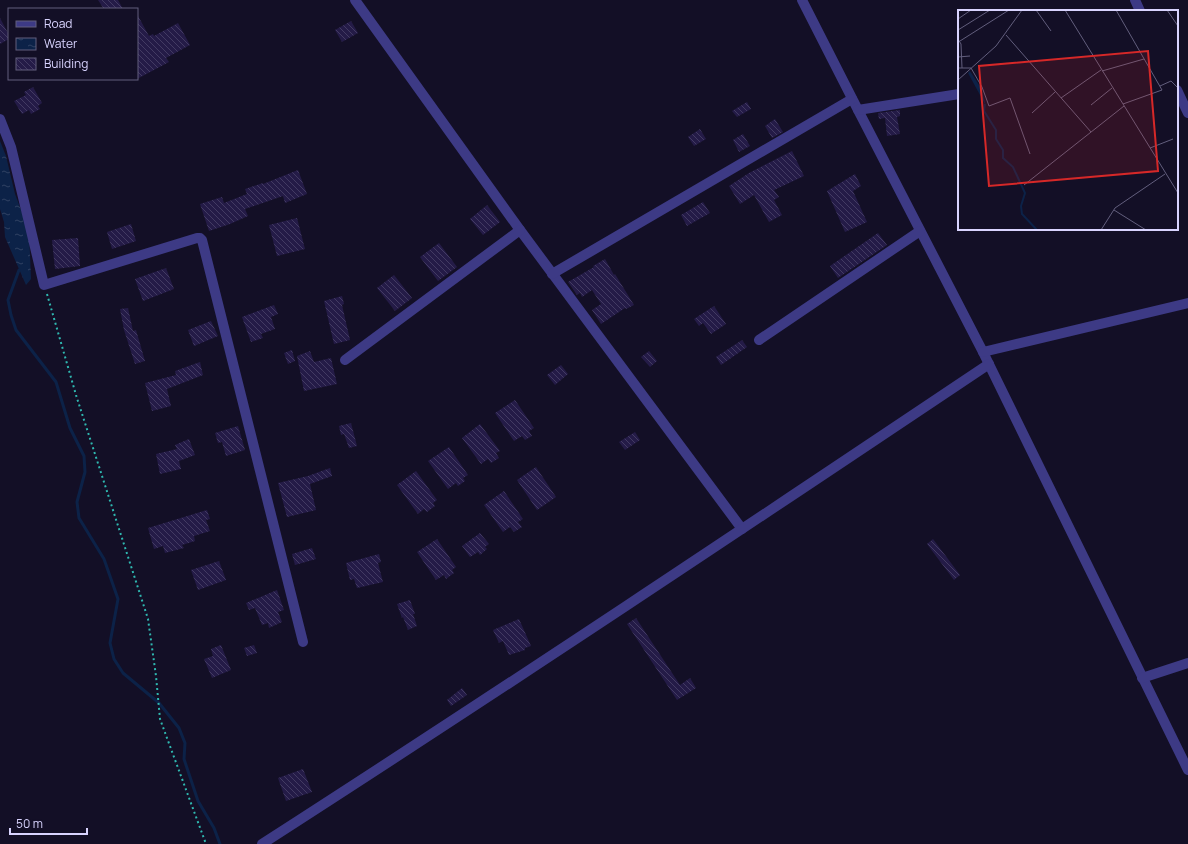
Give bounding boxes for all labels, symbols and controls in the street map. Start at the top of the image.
legend [8,8,138,80]
inset map [958,10,1178,230]
text: Road [44,15,72,32]
text: Water [44,35,78,52]
text: Building [44,55,88,72]
scale bar [10,810,87,836]
text: 50 m [16,815,43,832]

